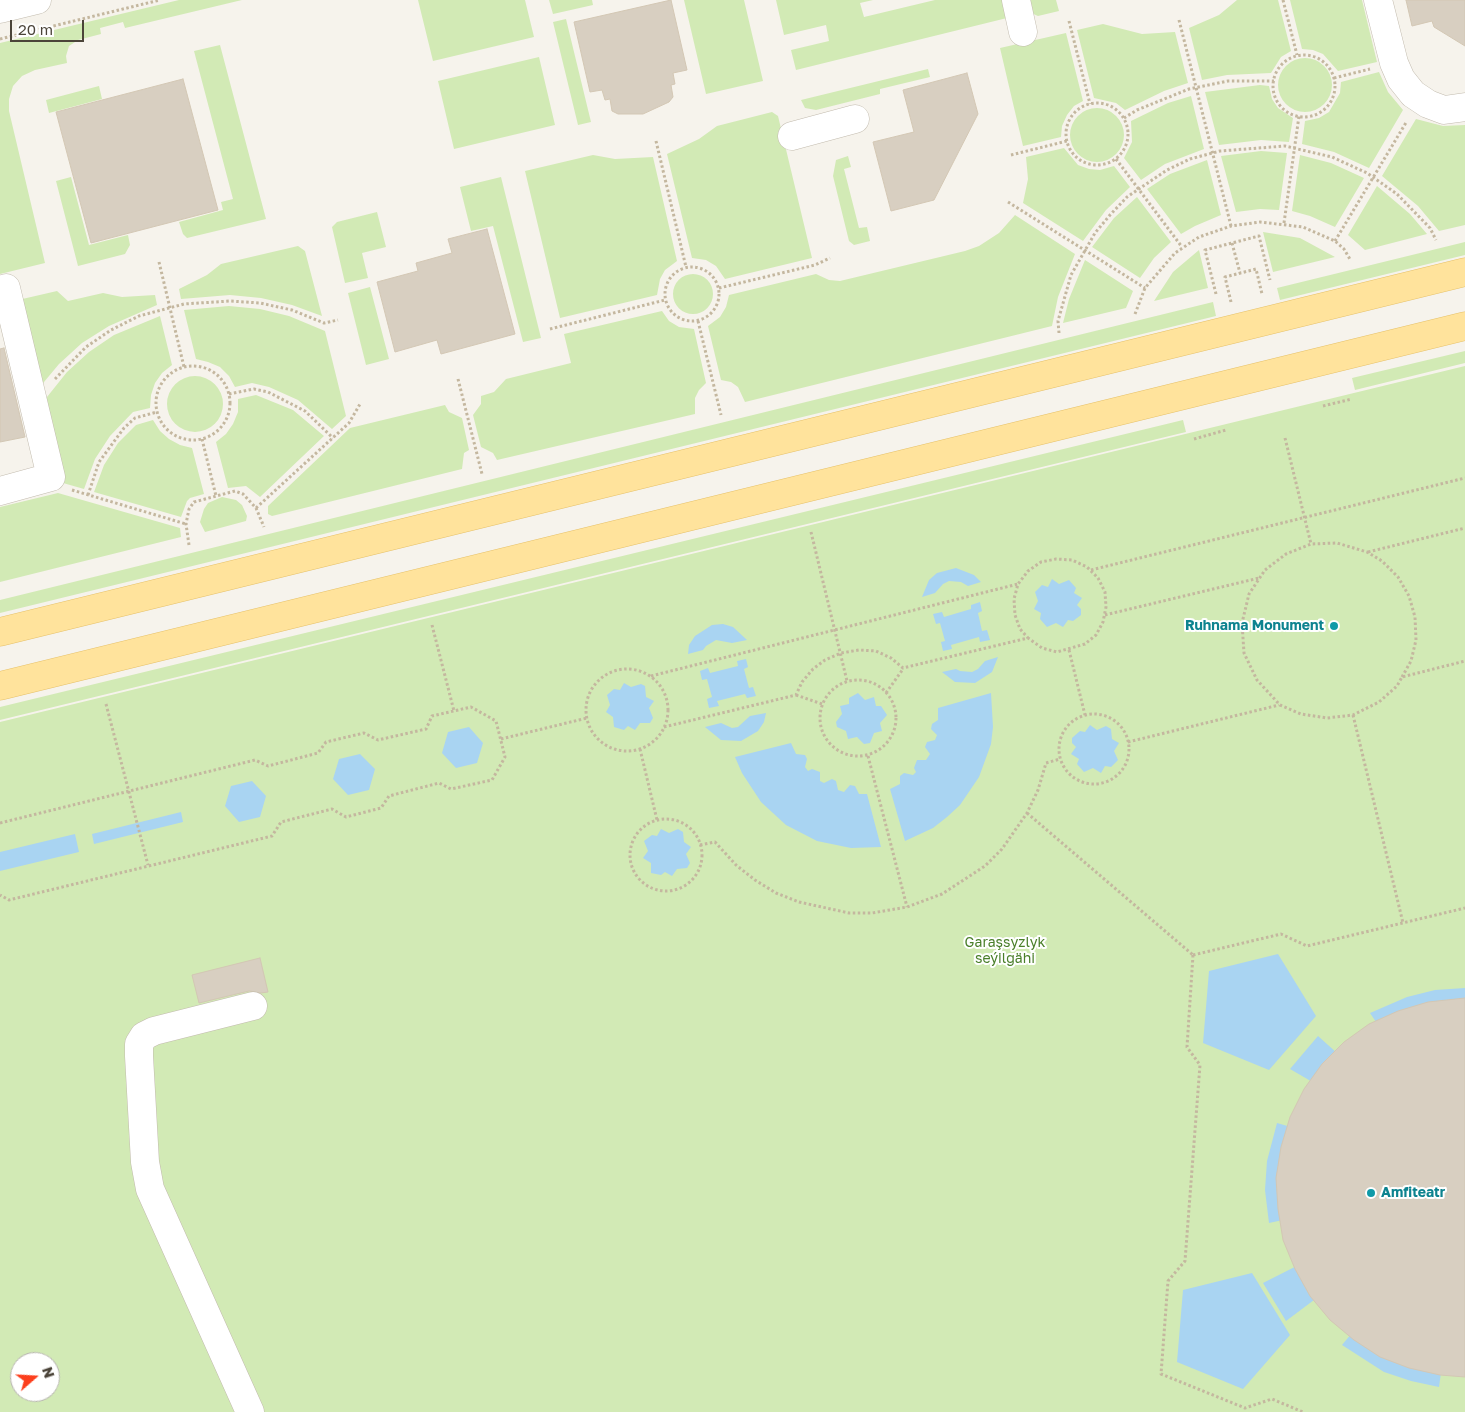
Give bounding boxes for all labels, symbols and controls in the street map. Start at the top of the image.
scale bar [12,10,86,42]
text: 20 m [18,20,53,38]
place label: Ruhnama Monument [1185,618,1324,634]
marker: Ruhnama Monument [1328,620,1340,632]
park label: Garaşsyzlyk seýilgähi [965,935,1045,968]
place label: Amfiteatr [1381,1185,1445,1201]
marker: Amfiteatr [1365,1187,1377,1199]
north arrow [10,1352,60,1402]
text: N [39,1364,58,1380]

